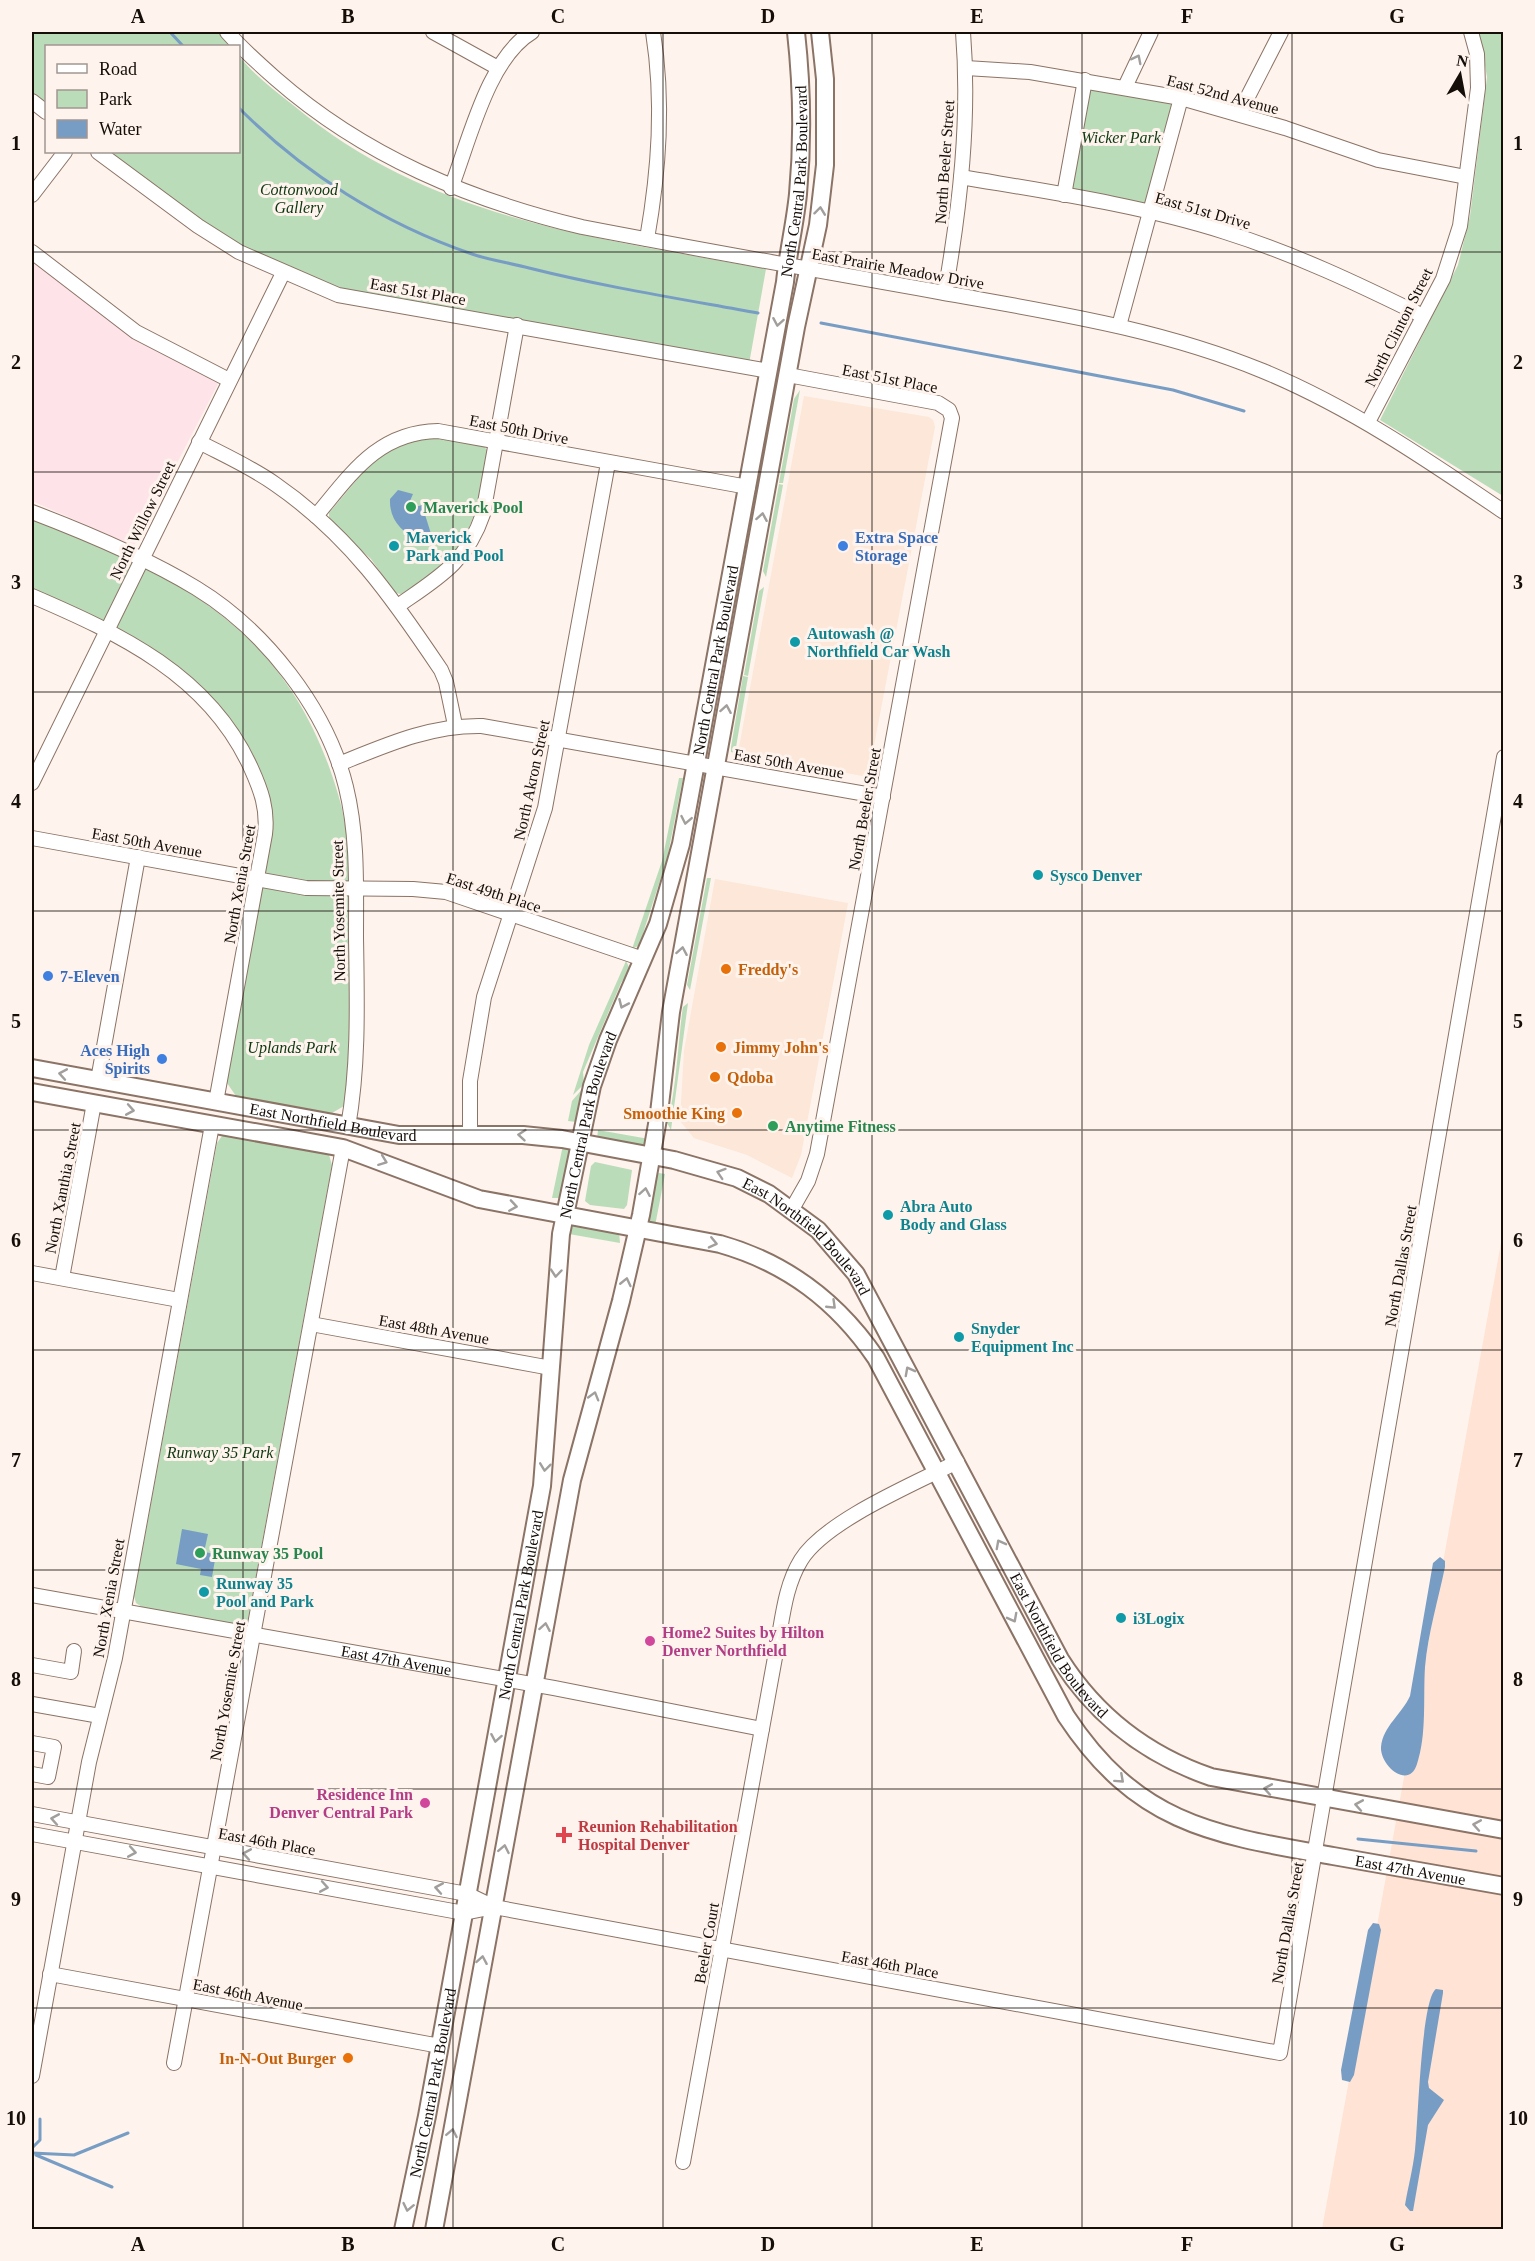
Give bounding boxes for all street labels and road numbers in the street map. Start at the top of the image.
street label: East 52nd Avenue [1165,71,1281,118]
street label: North Central Park Boulevard [778,85,810,278]
street label: North Beeler Street [932,99,957,225]
street label: East 51st Drive [1153,189,1253,232]
street label: East Prairie Meadow Drive [810,245,985,292]
street label: North Clinton Street [1361,265,1436,389]
street label: East 51st Place [369,275,467,308]
street label: East 51st Place [841,361,939,396]
street label: East 50th Drive [468,412,570,447]
street label: North Willow Street [106,458,179,582]
street label: North Central Park Boulevard [690,564,741,756]
street label: North Akron Street [510,718,553,842]
street label: East 50th Avenue [732,745,845,782]
street label: North Beeler Street [845,746,884,872]
street label: North Xenia Street [221,823,258,945]
street label: East 50th Avenue [90,824,203,861]
street label: North Yosemite Street [329,839,348,982]
street label: East 49th Place [444,869,543,916]
street label: North Central Park Boulevard [556,1029,620,1220]
street label: East Northfield Boulevard [248,1100,416,1144]
street label: North Xanthia Street [41,1121,84,1255]
street label: East Northfield Boulevard [740,1174,873,1298]
street label: North Dallas Street [1381,1203,1420,1328]
street label: East 48th Avenue [377,1311,490,1348]
street label: North Central Park Boulevard [495,1509,546,1701]
street label: North Xenia Street [90,1537,127,1659]
street label: East Northfield Boulevard [1007,1570,1111,1721]
street label: North Yosemite Street [207,1619,248,1762]
street label: East 47th Avenue [340,1642,453,1679]
street label: East 46th Place [217,1825,317,1858]
street label: East 47th Avenue [1354,1852,1467,1888]
street label: North Dallas Street [1268,1860,1307,1985]
street label: Beeler Court [691,1901,722,1985]
street label: East 46th Place [840,1948,940,1981]
street label: East 46th Avenue [191,1975,304,2013]
street label: North Central Park Boulevard [406,1987,459,2179]

